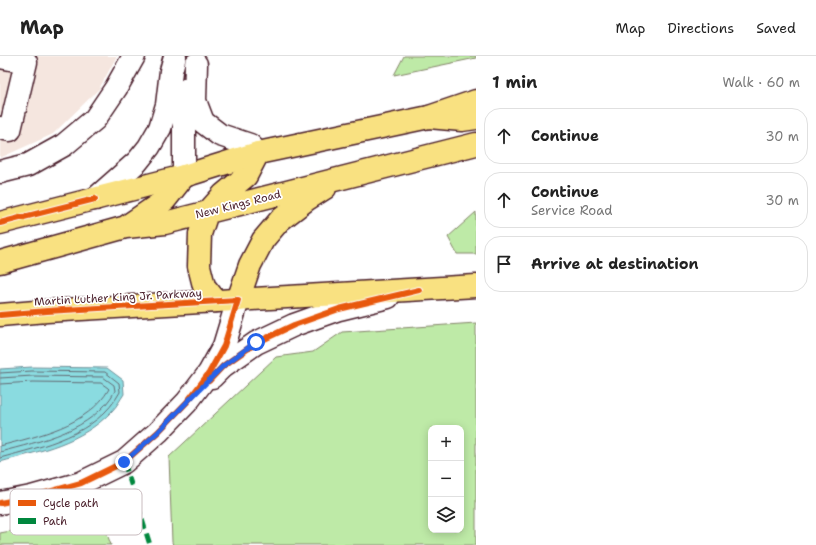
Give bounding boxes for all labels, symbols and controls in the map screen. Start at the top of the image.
text: Map [20,15,64,40]
text: Map [616,19,646,37]
text: Directions [668,19,734,37]
text: Saved [756,19,796,37]
text: 1 min [492,71,537,93]
text: Walk · 60 m [723,74,800,91]
icon: ahead [493,125,515,147]
text: Continue [531,126,599,146]
text: 30 m [765,128,799,145]
text: Continue [531,182,599,202]
street label: New Kings Road [194,187,282,222]
icon: ahead [493,189,515,211]
text: 30 m [765,192,799,209]
text: Service Road [531,202,612,219]
icon: arrive [493,253,515,275]
text: Arrive at destination [531,254,699,274]
street label: Martin Luther King Jr. Parkway [34,286,202,309]
route start [247,333,265,351]
map controls [428,425,464,533]
button: + [428,425,464,461]
route end [115,453,133,471]
button: − [428,461,464,497]
legend [10,489,142,535]
text: Cycle path [43,496,99,511]
button: layers [428,497,464,533]
text: Path [43,514,67,529]

